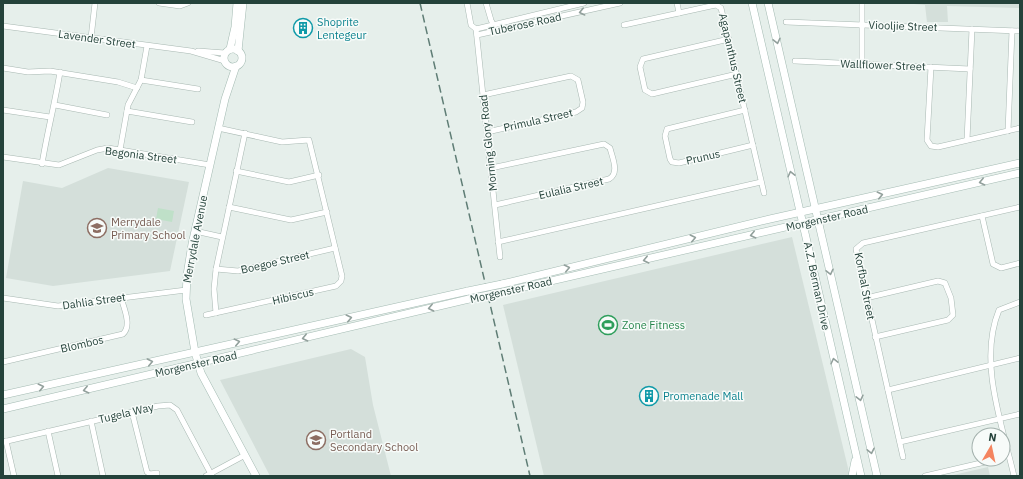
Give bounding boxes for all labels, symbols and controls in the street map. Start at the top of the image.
one-way arrow [578,7,585,15]
street label: Tuberose Road [487,9,563,39]
street label: Agapanthus Street [716,12,750,104]
place label: Shoprite Lentegeur [317,15,367,42]
building icon: Shoprite Lentegeur [292,17,314,39]
street label: Viooljie Street [868,18,938,34]
street label: Lavender Street [57,27,137,51]
one-way arrow [772,37,781,44]
street label: Wallflower Street [840,57,926,73]
street label: Morning Glory Road [476,94,500,192]
street label: Primula Street [502,105,574,135]
street label: Begonia Street [104,144,178,166]
street label: Prunus [685,146,721,168]
one-way arrow [788,171,796,178]
street label: Eulalia Street [537,174,605,202]
one-way arrow [979,178,985,186]
one-way arrow [877,191,884,200]
street label: Merrydale Avenue [180,194,210,284]
street label: Morgenster Road [785,202,869,234]
place label: Merrydale Primary School [111,215,186,242]
school or university icon: Merrydale Primary School [86,217,108,239]
one-way arrow [750,231,756,239]
one-way arrow [690,235,697,243]
street label: A.Z. Berman Drive [801,241,833,331]
street label: Boegoe Street [239,247,311,277]
street label: Korfbal Street [852,251,878,321]
one-way arrow [642,255,649,263]
one-way arrow [564,265,570,273]
one-way arrow [826,269,834,275]
street label: Morgenster Road [469,274,553,306]
street label: Hibiscus [271,284,315,308]
street label: Dahlia Street [61,290,127,312]
one-way arrow [428,304,435,312]
one-way arrow [345,314,352,323]
sports icon: Zone Fitness [597,314,619,336]
place label: Zone Fitness [622,318,685,332]
street label: Blombos [59,332,105,356]
one-way arrow [302,333,309,342]
one-way arrow [234,339,240,347]
street label: Morgenster Road [154,348,238,380]
one-way arrow [830,358,838,364]
one-way arrow [147,359,153,367]
one-way arrow [38,383,44,391]
one-way arrow [83,385,89,393]
building icon: Promenade Mall [638,385,660,407]
place label: Promenade Mall [663,389,743,403]
one-way arrow [855,395,863,402]
street label: Tugela Way [97,400,155,426]
place label: Portland Secondary School [330,427,418,454]
north arrow [971,427,1011,467]
school or university icon: Portland Secondary School [305,429,327,451]
text: N [988,430,998,445]
one-way arrow [867,448,875,454]

